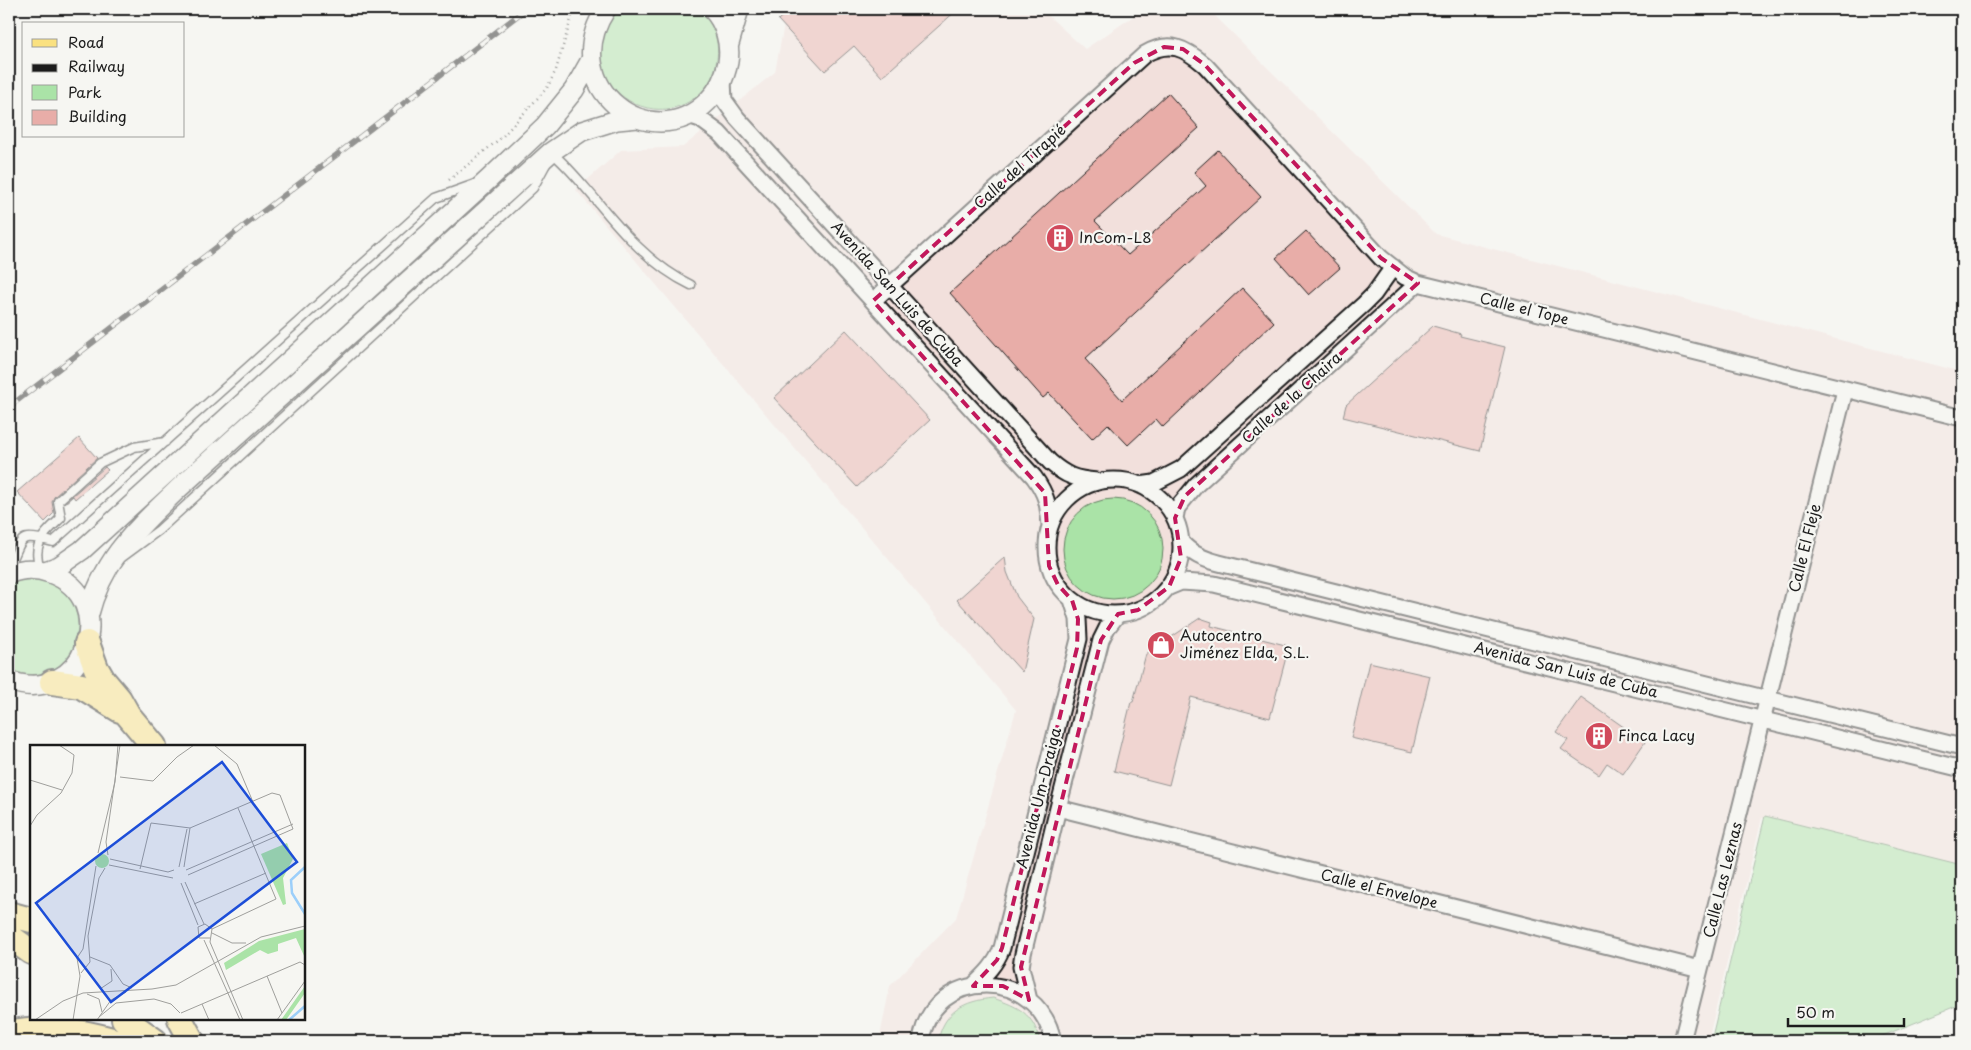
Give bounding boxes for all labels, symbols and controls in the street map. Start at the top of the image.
legend [22,22,185,138]
text: Road [68,30,104,53]
text: Railway [68,54,125,77]
text: Park [68,80,102,103]
text: Building [68,104,127,127]
street label: Calle del Tirapié [968,118,1070,214]
street label: Avenida San Luis de Cuba [826,215,970,371]
building icon: InCom-L8 [1045,223,1075,253]
place label: InCom-L8 [1079,225,1152,248]
street label: Calle el Tope [1477,285,1571,330]
street label: Calle de la Chaira [1236,345,1347,448]
street label: Calle El Fleje [1781,501,1826,594]
place label: Autocentro Jiménez Elda, S.L. [1180,623,1309,663]
shop icon: Autocentro Jiménez Elda, S.L. [1146,630,1176,660]
street label: Avenida San Luis de Cuba [1472,635,1661,703]
building icon: Finca Lacy [1584,721,1614,751]
place label: Finca Lacy [1618,723,1695,746]
street label: Avenida Um-Draiga [1009,724,1066,870]
inset map [30,745,305,1020]
street label: Calle Las Leznas [1696,819,1747,940]
street label: Calle el Envelope [1319,862,1440,913]
scale bar [1788,995,1905,1027]
text: 50 m [1796,1000,1835,1023]

